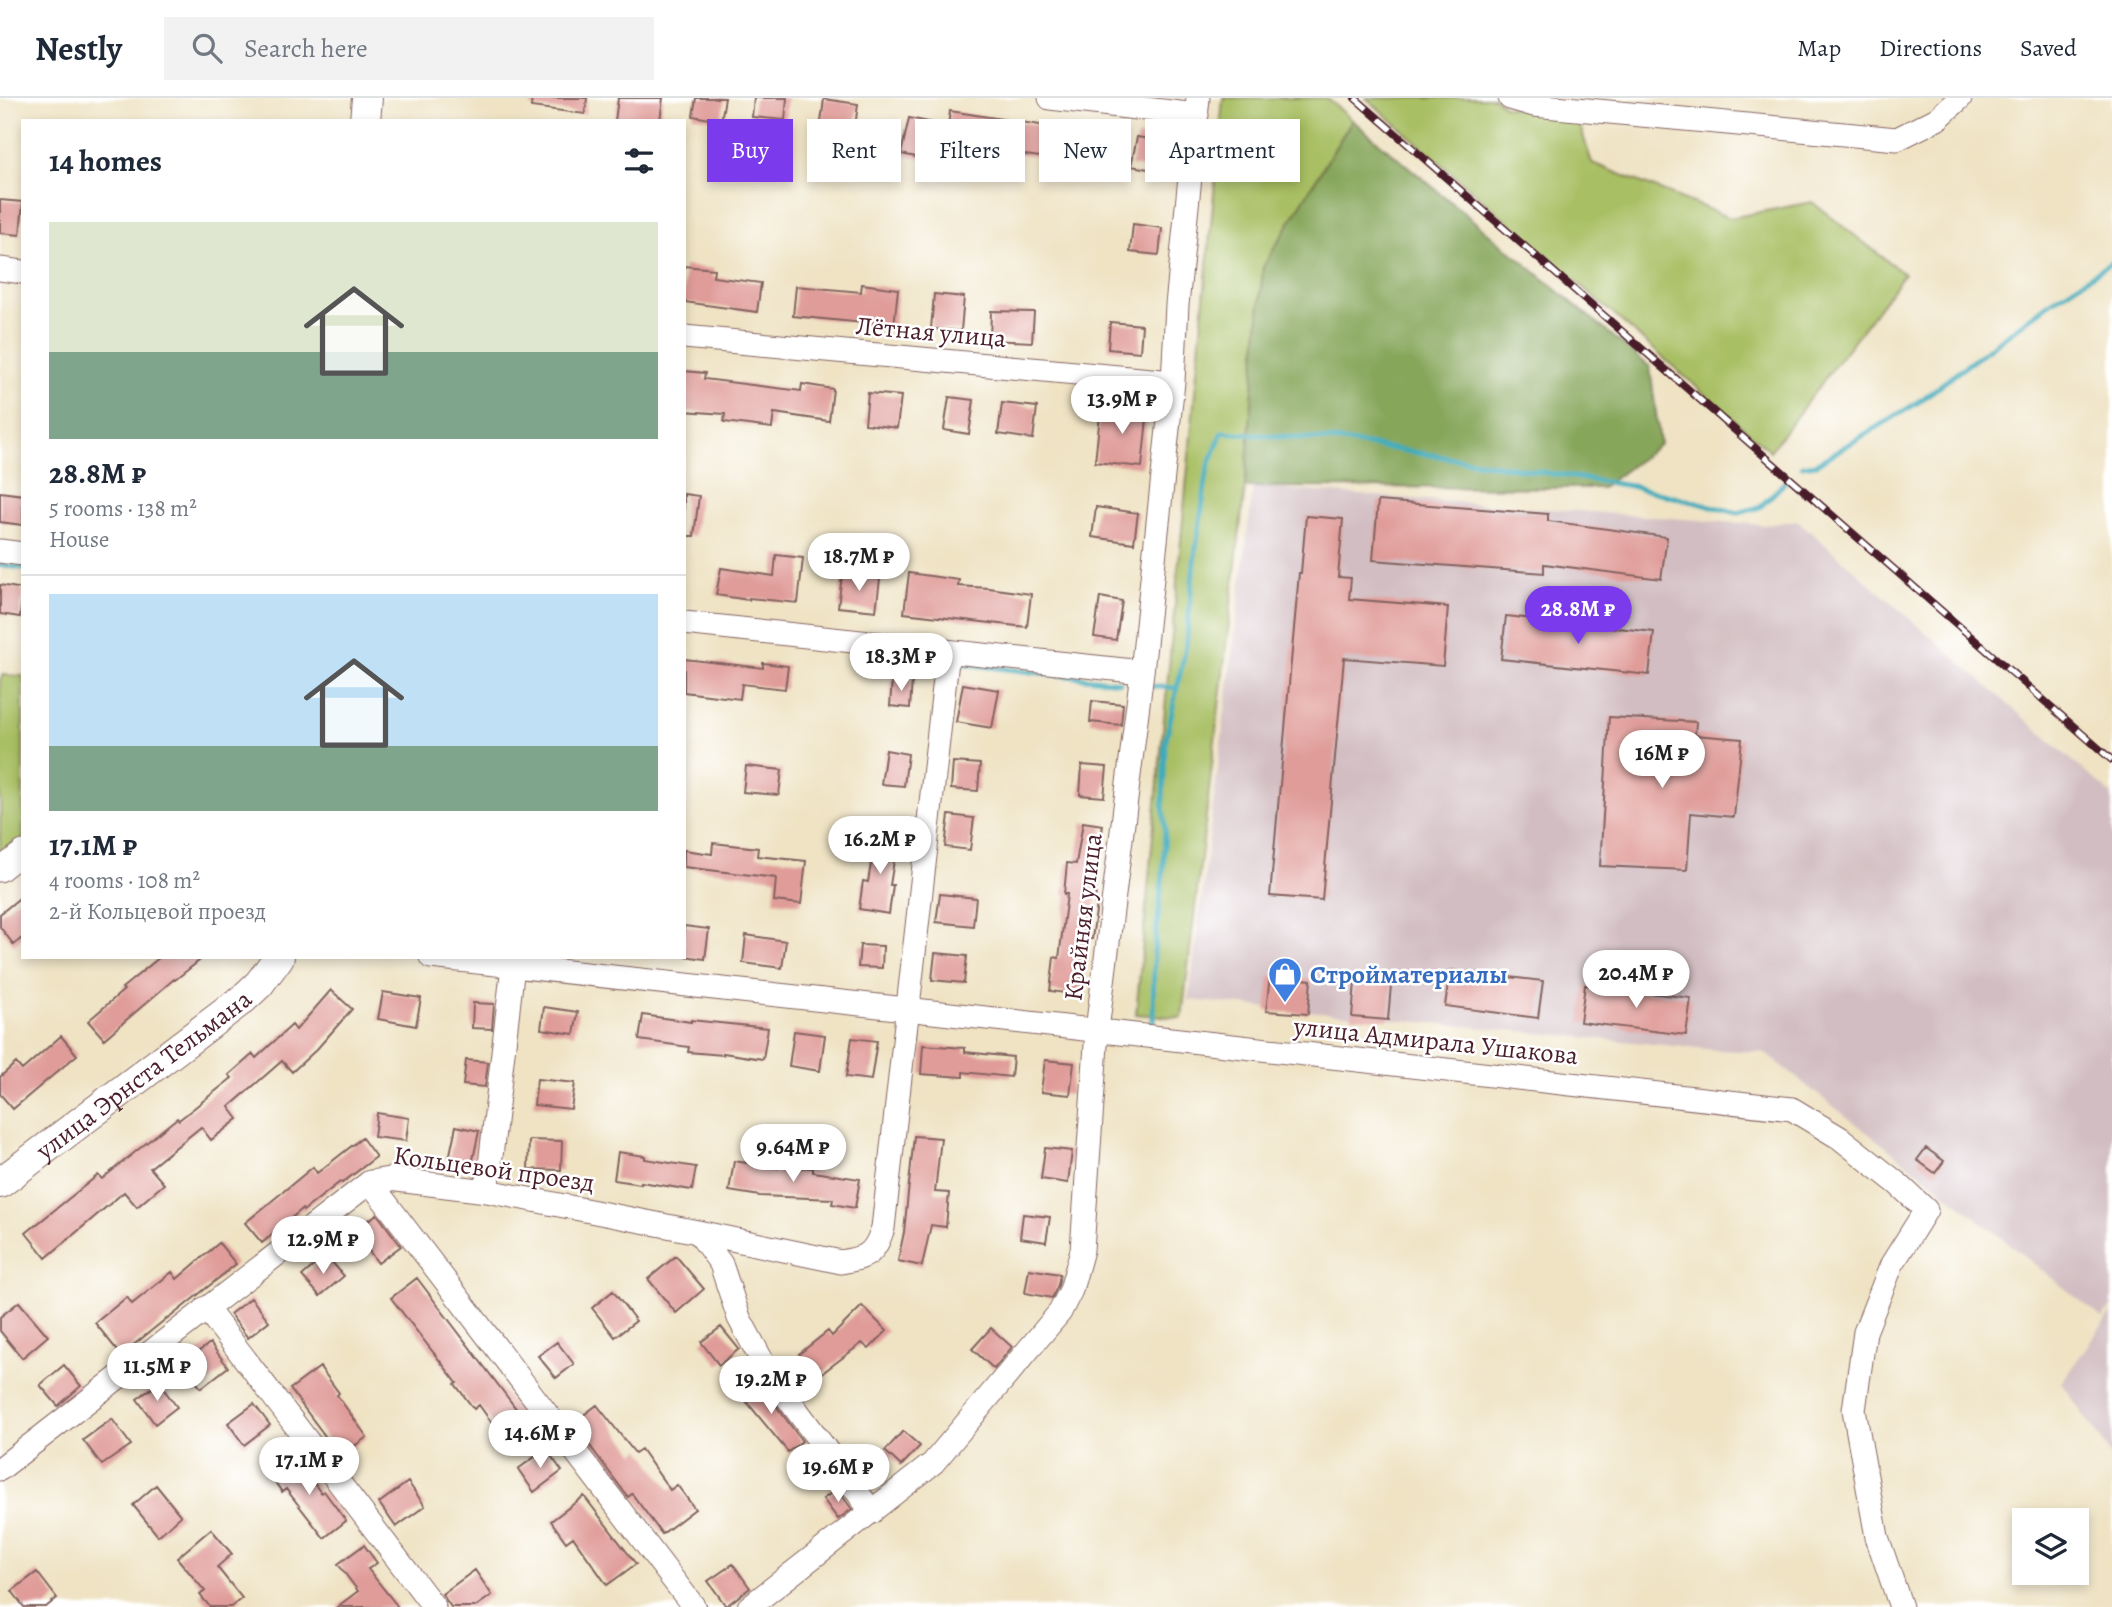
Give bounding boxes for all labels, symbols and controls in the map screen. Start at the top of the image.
search box [164,17,654,80]
text: Nestly [35,26,122,71]
icon: search [188,29,226,67]
text: Search here [244,31,368,66]
text: Map [1797,32,1841,64]
text: Directions [1879,32,1982,64]
text: Saved [2020,32,2077,64]
chip: Buy [707,119,793,182]
chip: Rent [807,119,901,182]
chip: Filters [915,119,1025,182]
chip: New [1039,119,1131,182]
chip: Apartment [1145,119,1300,182]
text: 14 homes [49,141,162,181]
icon: filters [620,142,658,180]
icon: home [291,268,417,394]
street label: Лётная улица [854,308,1008,356]
pin: 13.9M ₽ [1057,376,1187,436]
text: 13.9M ₽ [1087,383,1157,414]
text: 28.8M ₽ [49,453,146,493]
text: 5 rooms · 138 m² [49,493,197,524]
text: House [49,524,109,555]
pin: 18.7M ₽ [794,533,924,593]
text: 18.7M ₽ [824,540,894,571]
pin: 28.8M ₽ [1513,587,1643,646]
text: 28.8M ₽ [1541,593,1615,624]
pin: 18.3M ₽ [836,634,966,693]
icon: home [291,640,417,766]
text: 18.3M ₽ [866,640,936,671]
pin: 16M ₽ [1613,730,1711,790]
text: 16M ₽ [1635,737,1689,768]
pin: 16.2M ₽ [815,816,945,876]
text: 16.2M ₽ [844,823,916,854]
text: 17.1M ₽ [49,825,137,865]
street label: Крайняя улица [1055,831,1111,1003]
text: 4 rooms · 108 m² [49,865,200,896]
text: 2-й Кольцевой проезд [49,896,266,927]
pin: 20.4M ₽ [1571,950,1701,1010]
shop icon: Стройматериалы [1266,955,1304,1004]
place label: Стройматериалы [1310,957,1508,992]
text: 20.4M ₽ [1599,957,1673,988]
street label: улица Эрнста Тельмана [28,982,259,1168]
street label: улица Адмирала Ушакова [1291,1009,1580,1073]
pin: 9.64M ₽ [728,1124,858,1184]
text: 9.64M ₽ [756,1131,830,1162]
street label: Кольцевой проезд [391,1138,597,1200]
pin: 12.9M ₽ [258,1216,388,1276]
text: 12.9M ₽ [287,1223,359,1254]
pin: 11.5M ₽ [92,1344,222,1403]
text: 11.5M ₽ [123,1350,191,1381]
pin: 19.2M ₽ [706,1356,836,1416]
text: 19.2M ₽ [735,1363,807,1394]
pin: 14.6M ₽ [475,1410,605,1470]
text: 14.6M ₽ [504,1417,576,1448]
pin: 17.1M ₽ [244,1438,374,1497]
text: 17.1M ₽ [275,1444,343,1475]
pin: 19.6M ₽ [773,1444,903,1504]
text: 19.6M ₽ [803,1451,873,1482]
map controls [2012,1508,2089,1585]
button: layers [2012,1508,2089,1585]

